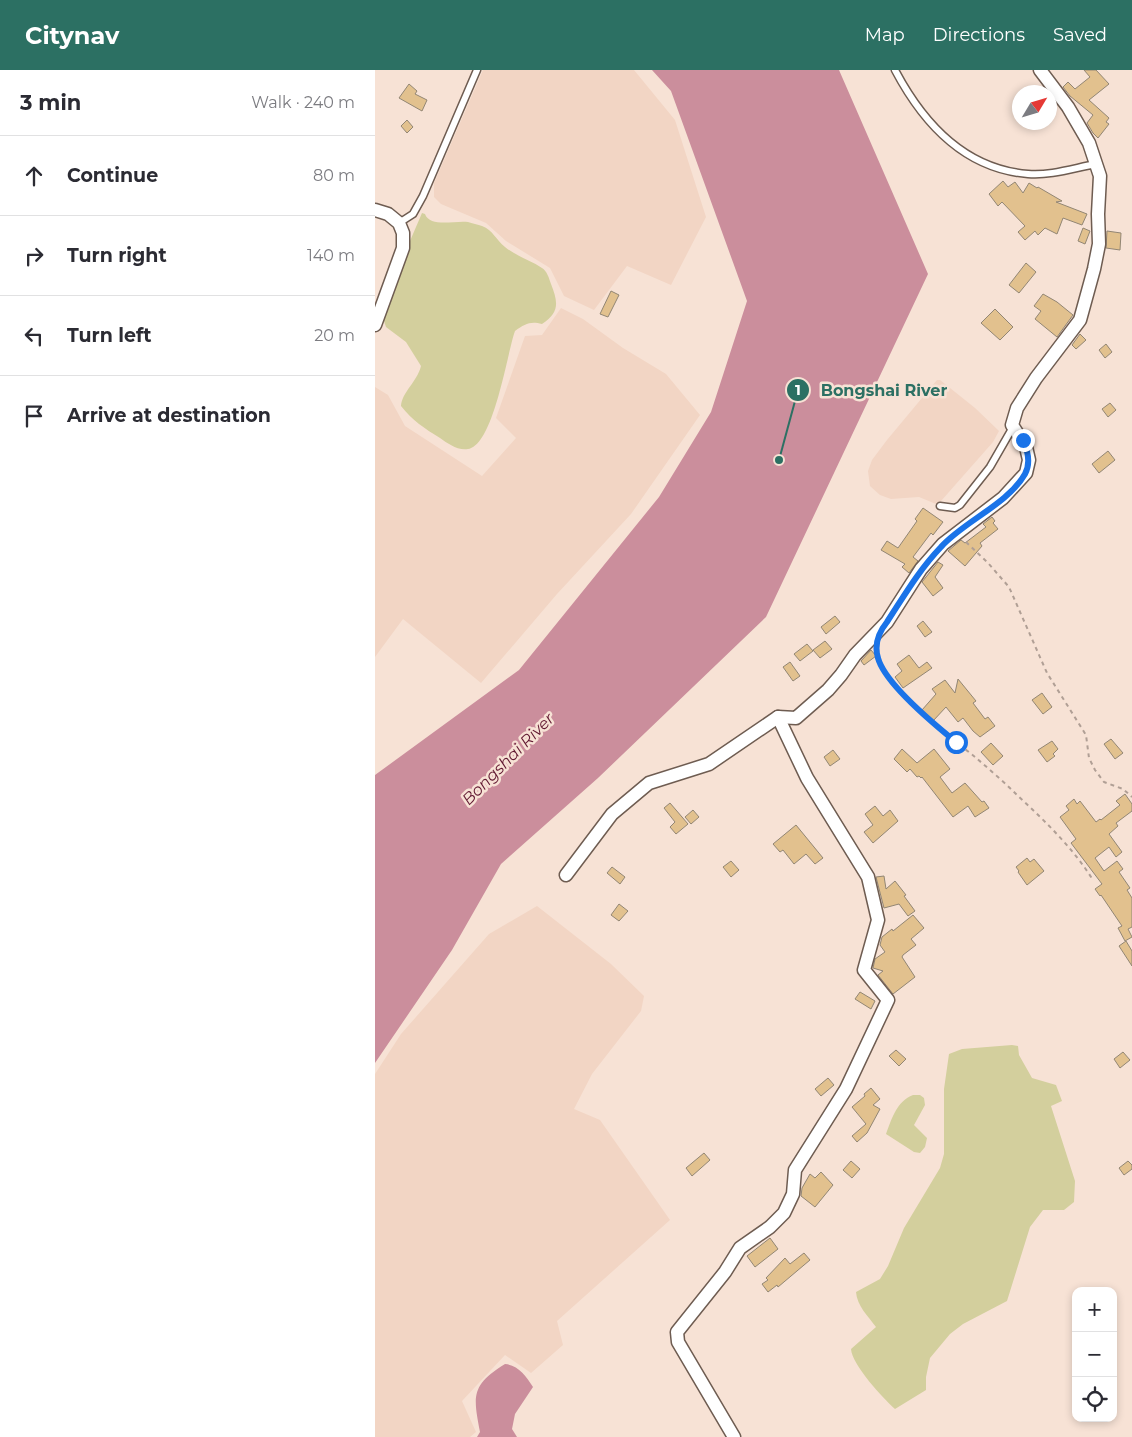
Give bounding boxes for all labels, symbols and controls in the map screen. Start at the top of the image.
text: Citynav [25,21,119,50]
text: Map [865,24,905,46]
text: Directions [933,24,1025,46]
text: Saved [1053,24,1107,46]
north arrow [1012,85,1057,130]
text: 3 min [20,90,81,115]
text: Walk · 240 m [251,93,355,112]
icon: ahead [20,162,48,190]
text: Continue [67,164,158,187]
text: 80 m [313,166,355,185]
icon: right [20,242,48,270]
text: Turn right [67,244,167,267]
text: 140 m [307,246,355,265]
icon: left [20,322,48,350]
text: Turn left [67,324,152,347]
text: 20 m [314,326,355,345]
callout: Bongshai River [786,374,957,405]
text: 1 [795,380,801,399]
text: Bongshai River [821,381,947,400]
icon: arrive [20,402,48,430]
text: Arrive at destination [67,404,271,427]
route end [1012,429,1035,452]
water label: Bongshai River [458,709,558,809]
route start [945,731,968,754]
map controls [1072,1287,1117,1422]
button: + [1072,1287,1117,1332]
button: − [1072,1332,1117,1377]
button: locate [1072,1377,1117,1422]

